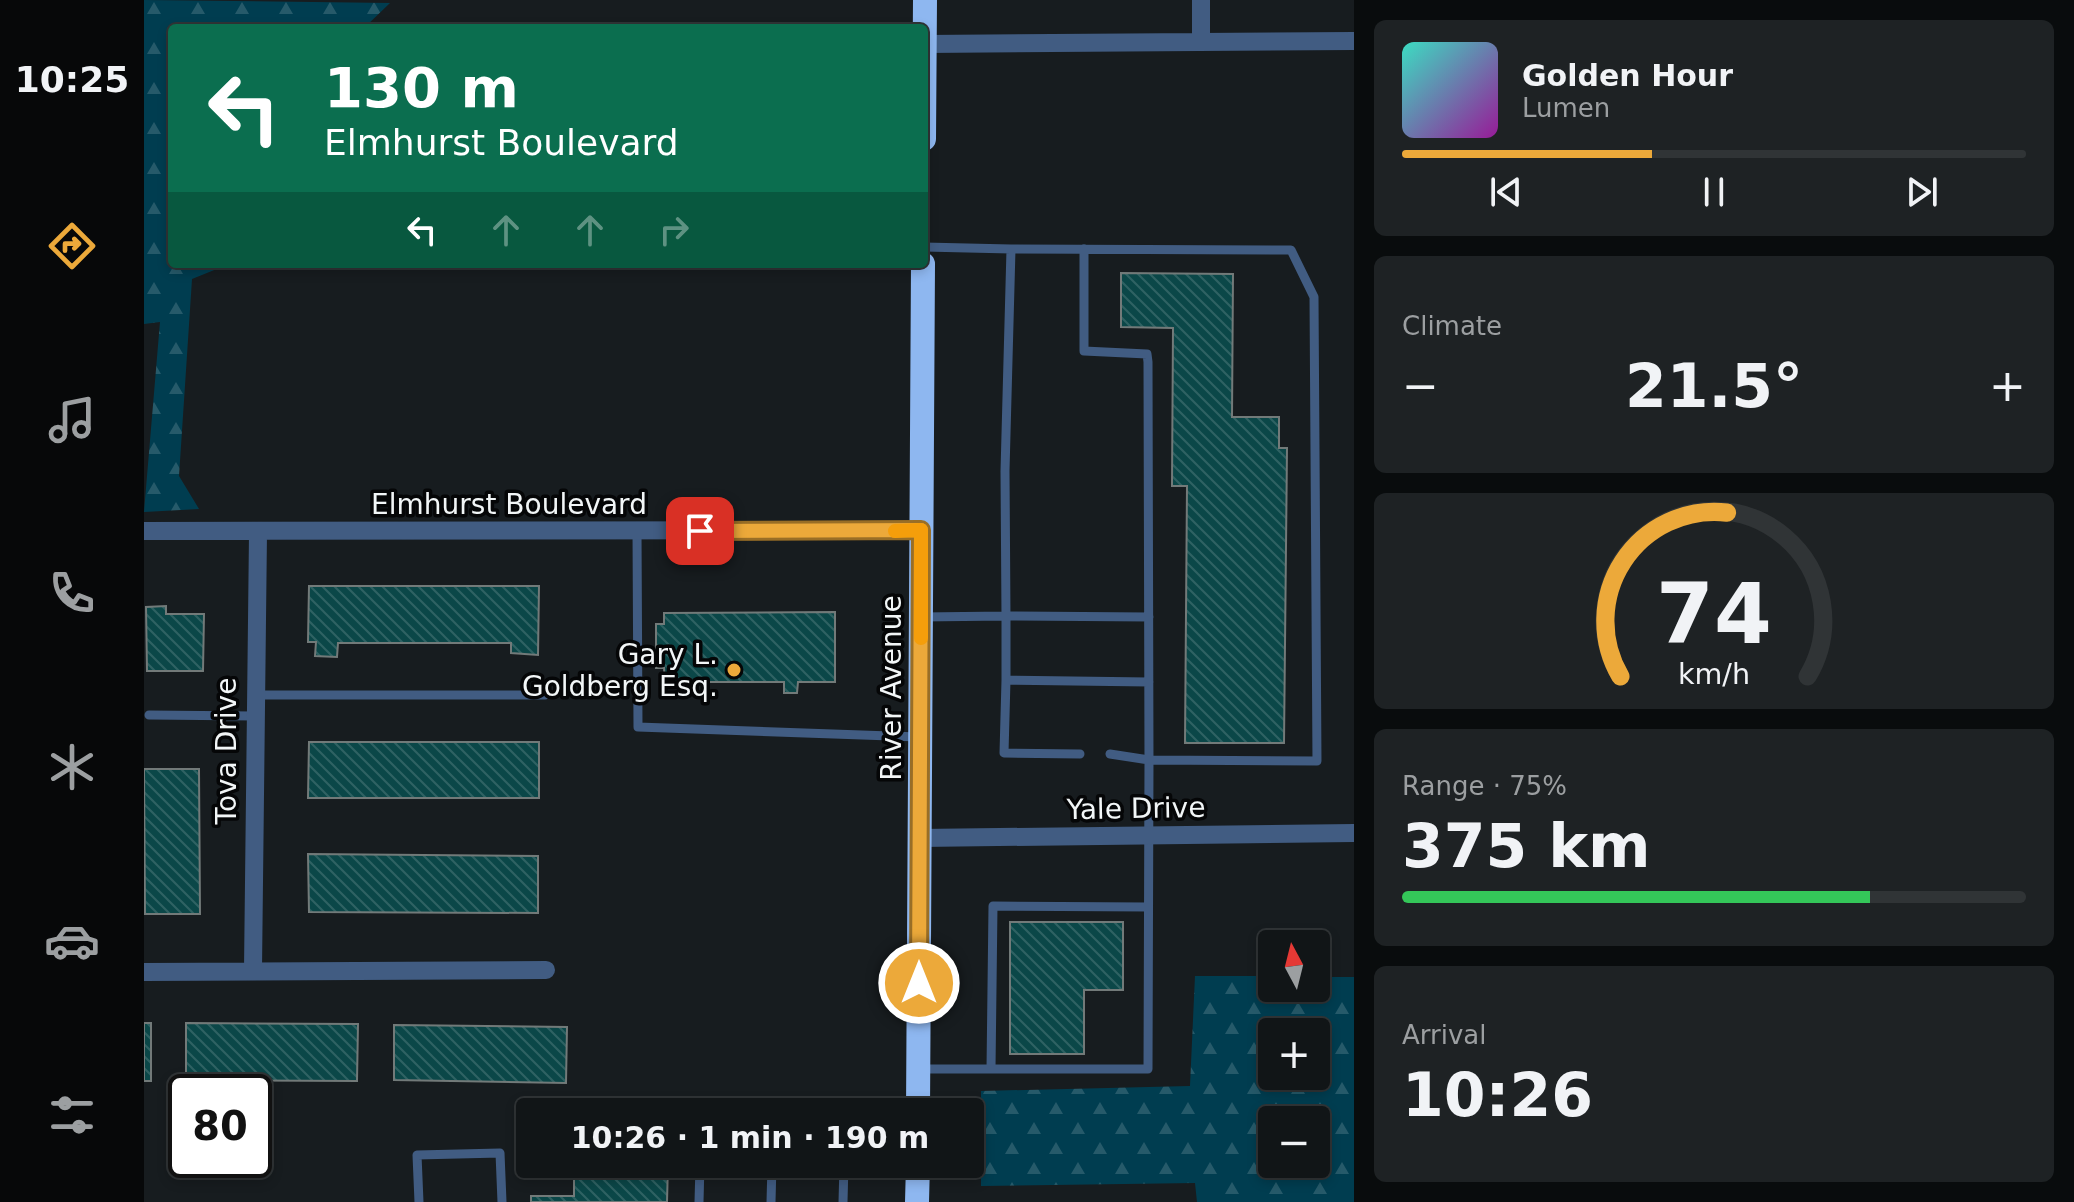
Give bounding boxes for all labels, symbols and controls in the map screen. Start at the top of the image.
text: 130 m [324,55,519,120]
icon: left [192,56,296,160]
text: Golden Hour [1522,58,1733,93]
text: 10:25 [15,59,129,100]
text: Lumen [1522,93,1610,123]
text: Elmhurst Boulevard [324,122,679,163]
icon: previous [1484,170,1528,214]
icon: pause [1692,170,1736,214]
icon: next [1900,170,1944,214]
icon: left [400,208,444,252]
icon: ahead [484,208,528,252]
icon: ahead [568,208,612,252]
icon: right [652,208,696,252]
icon: directions [44,218,100,274]
text: Climate [1402,311,1502,341]
text: 21.5° [1625,351,1803,421]
text: − [1402,360,1439,411]
text: + [1989,360,2026,411]
icon: music [44,392,100,448]
street label: Elmhurst Boulevard [371,488,647,521]
pin [666,497,734,565]
icon: arrive [678,509,722,553]
icon: phone [44,565,100,621]
text: 74 [1656,566,1772,663]
street label: River Avenue [875,595,908,781]
place label: Gary L. Goldberg Esq. [522,638,718,703]
text: km/h [1678,657,1750,691]
marker: Gary L. Goldberg Esq. [725,661,743,679]
street label: Tova Drive [210,678,243,825]
icon: climate [44,739,100,795]
text: Range · 75% [1402,771,1567,801]
street label: Yale Drive [1065,791,1206,826]
text: 375 km [1402,811,1651,881]
icon: car [44,913,100,969]
north arrow [1258,930,1330,1002]
map controls [1258,930,1330,1178]
position arrow [877,941,961,1025]
button: + [1258,1018,1330,1090]
text: Arrival [1402,1020,1486,1050]
text: 10:26 [1402,1060,1593,1130]
speed limit sign: 80 [168,1074,272,1178]
icon: filters [44,1087,100,1143]
button: − [1258,1106,1330,1178]
text: 10:26 · 1 min · 190 m [571,1120,929,1155]

